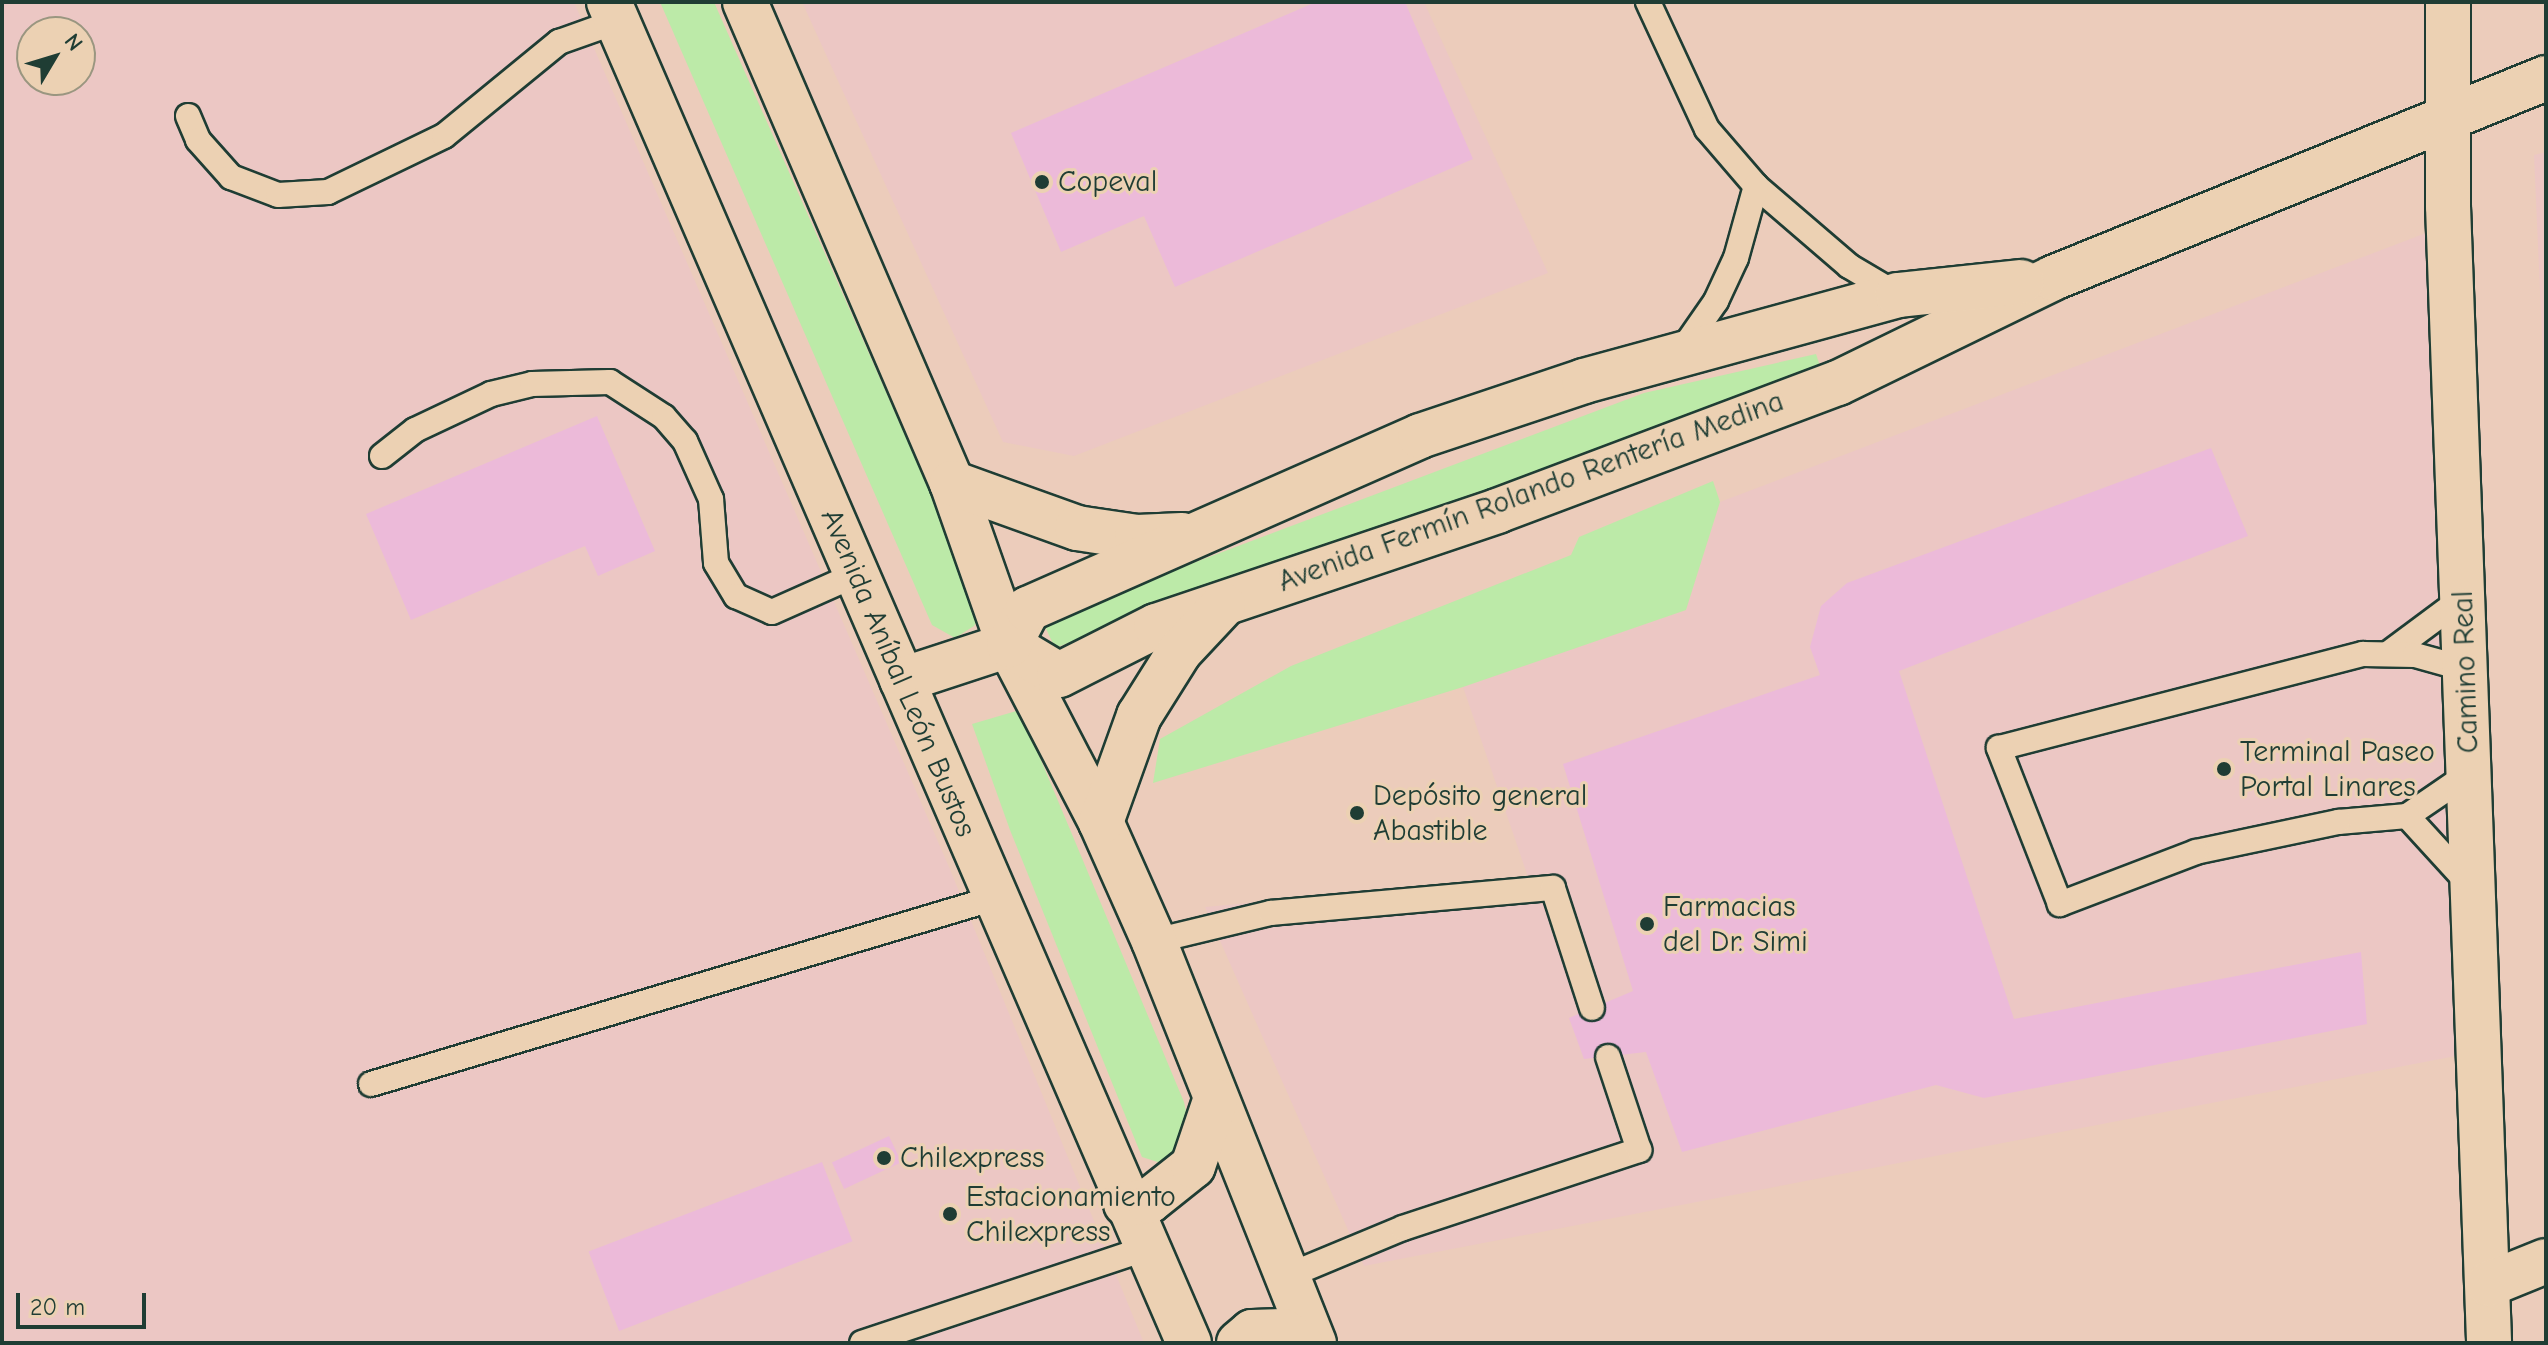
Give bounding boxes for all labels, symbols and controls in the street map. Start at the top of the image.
north arrow [16,16,96,96]
text: N [59,29,88,56]
place label: Copeval [1058,164,1157,200]
marker: Copeval [1033,173,1051,191]
street label: Avenida Fermín Rolando Rentería Medina [1274,384,1788,600]
street label: Avenida Aníbal León Bustos [813,504,983,842]
street label: Camino Real [2445,590,2487,754]
place label: Terminal Paseo Portal Linares [2240,734,2435,804]
marker: Terminal Paseo Portal Linares [2215,760,2233,778]
place label: Depósito general Abastible [1373,778,1587,848]
marker: Depósito general Abastible [1348,804,1366,822]
place label: Farmacias del Dr. Simi [1663,889,1808,960]
marker: Farmacias del Dr. Simi [1638,915,1656,933]
place label: Chilexpress [900,1140,1044,1176]
marker: Chilexpress [875,1149,893,1167]
place label: Estacionamiento Chilexpress [966,1179,1176,1250]
marker: Estacionamiento Chilexpress [941,1205,959,1223]
scale bar [20,1277,150,1327]
text: 20 m [30,1293,85,1321]

